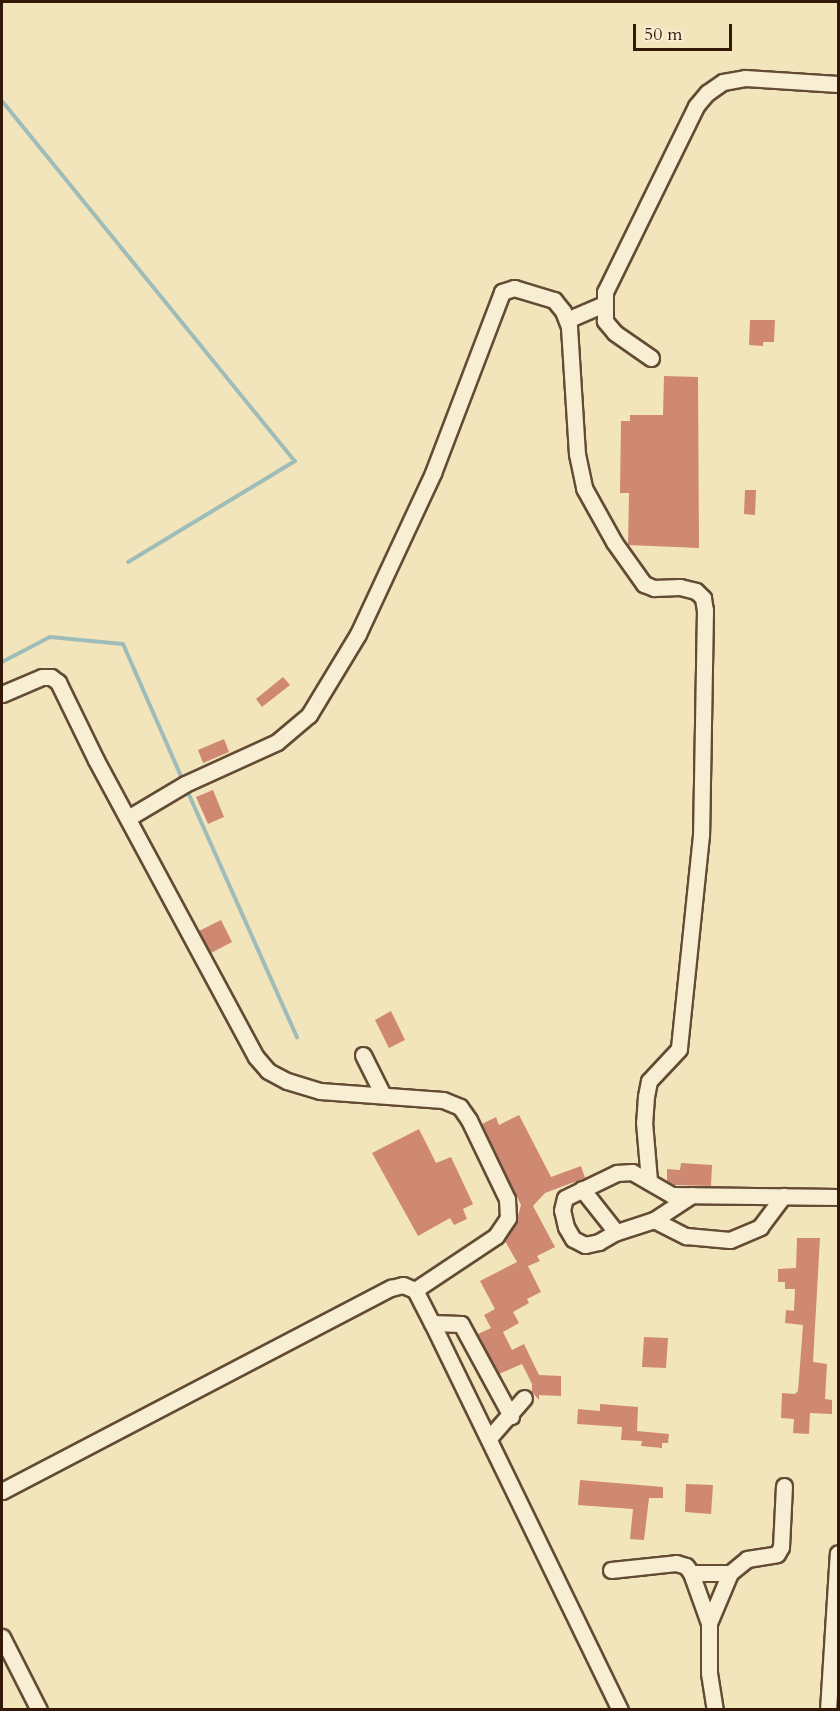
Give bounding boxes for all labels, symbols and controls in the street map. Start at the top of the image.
scale bar [636,12,735,50]
text: 50 m [644,22,683,47]

